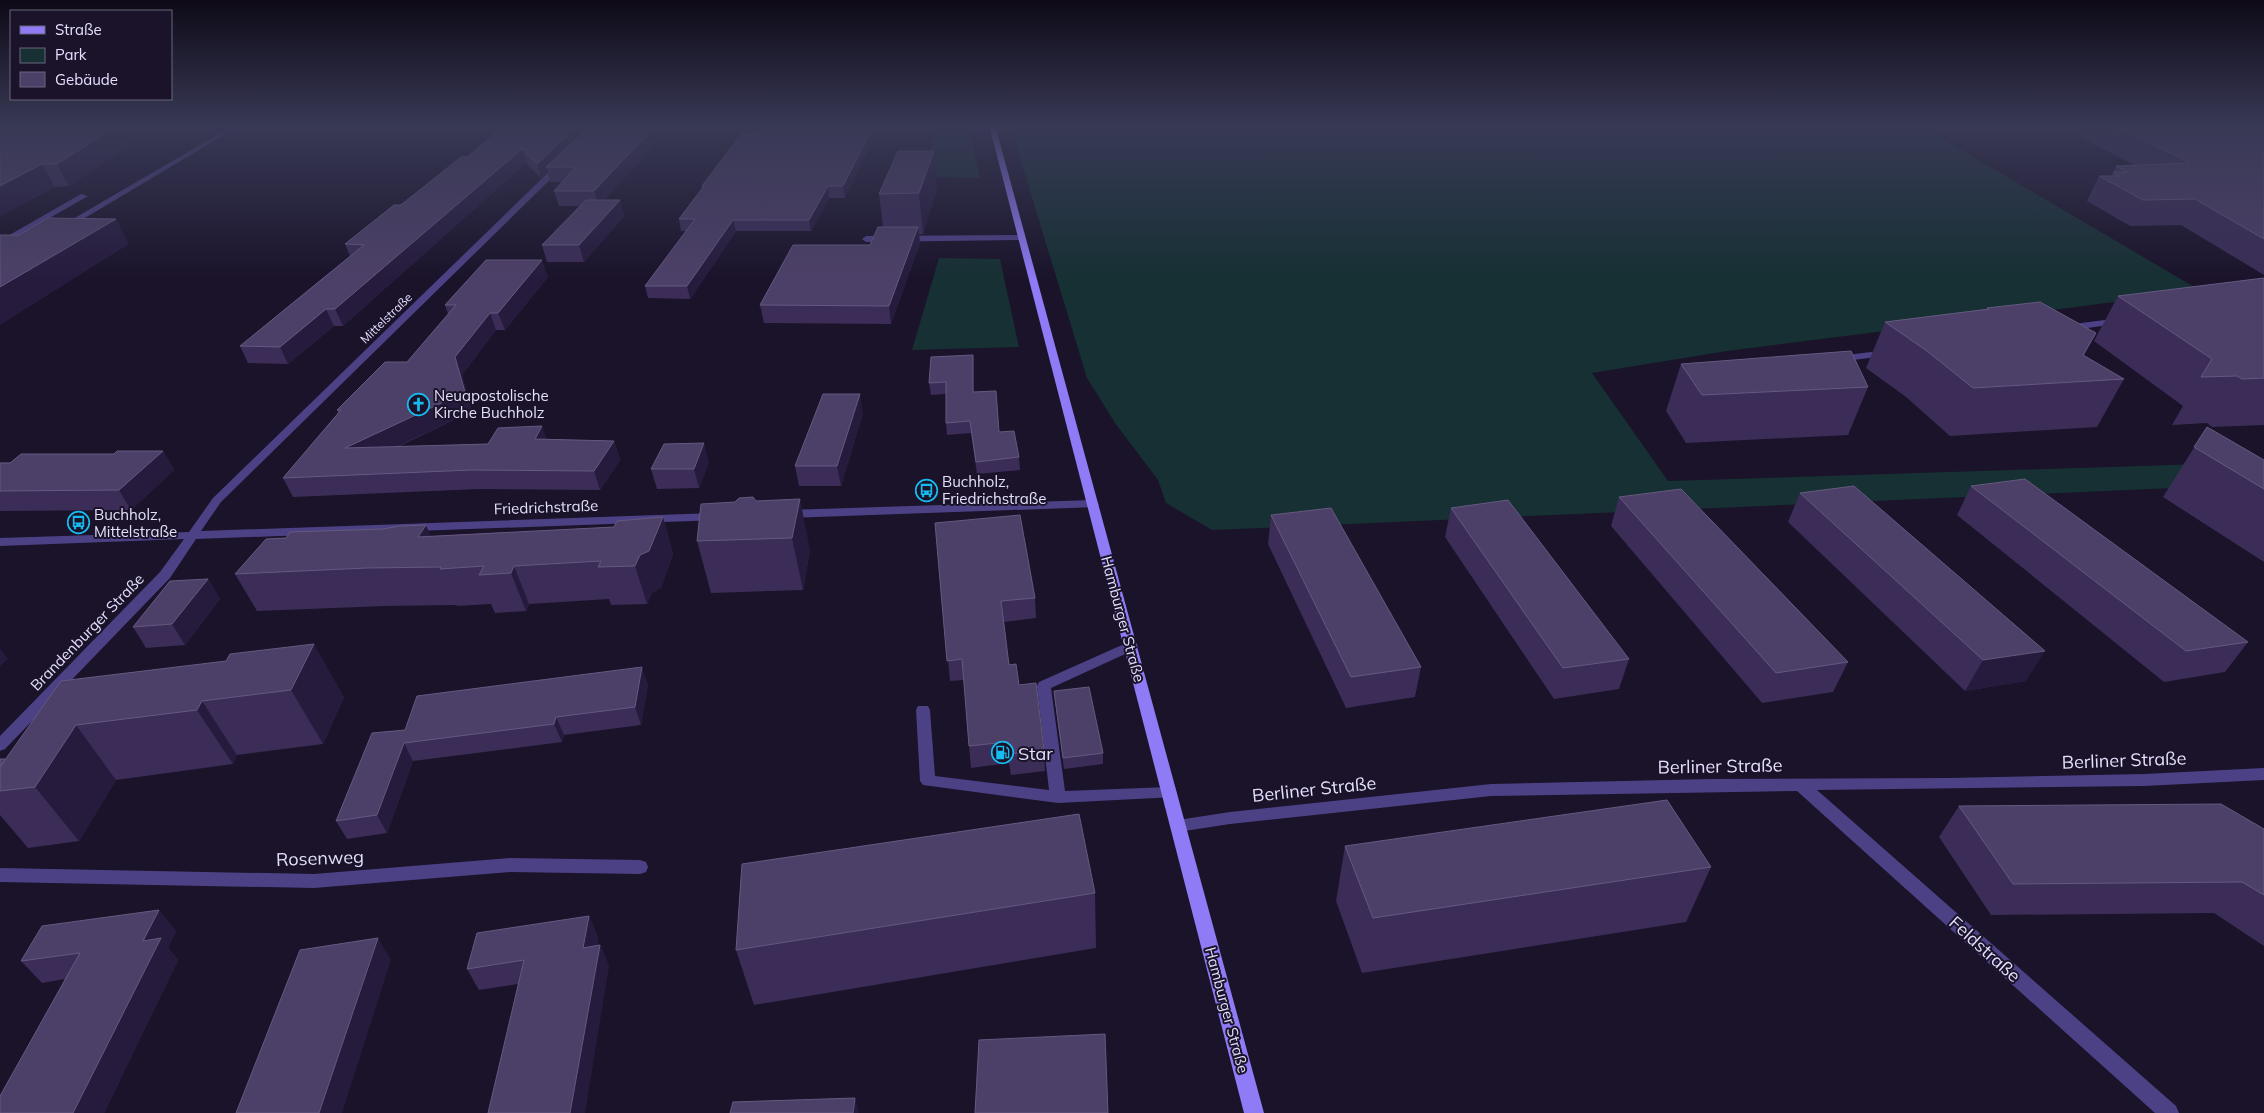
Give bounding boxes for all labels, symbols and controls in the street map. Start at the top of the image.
legend [10,10,172,100]
text: Straße [55,20,102,39]
text: Park [55,45,87,64]
text: Gebäude [55,70,118,89]
street label: Mittelstraße [357,290,415,346]
place label: Neuapostolische Kirche Buchholz [434,386,549,422]
church icon: Neuapostolische Kirche Buchholz [406,392,430,416]
place label: Buchholz, Friedrichstraße [942,472,1046,508]
bus stop icon: Buchholz, Friedrichstraße [914,478,938,502]
street label: Friedrichstraße [494,496,598,518]
place label: Buchholz, Mittelstraße [94,505,177,541]
bus stop icon: Buchholz, Mittelstraße [66,511,90,535]
street label: Hamburger Straße [1097,554,1149,684]
street label: Brandenburger Straße [26,569,148,695]
fuel station icon: Star [990,741,1014,765]
place label: Star [1018,742,1053,765]
street label: Berliner Straße [2061,746,2187,774]
street label: Berliner Straße [1657,753,1783,779]
street label: Berliner Straße [1251,771,1377,807]
street label: Rosenweg [276,845,364,871]
street label: Feldstraße [1945,911,2025,987]
street label: Hamburger Straße [1201,945,1253,1075]

